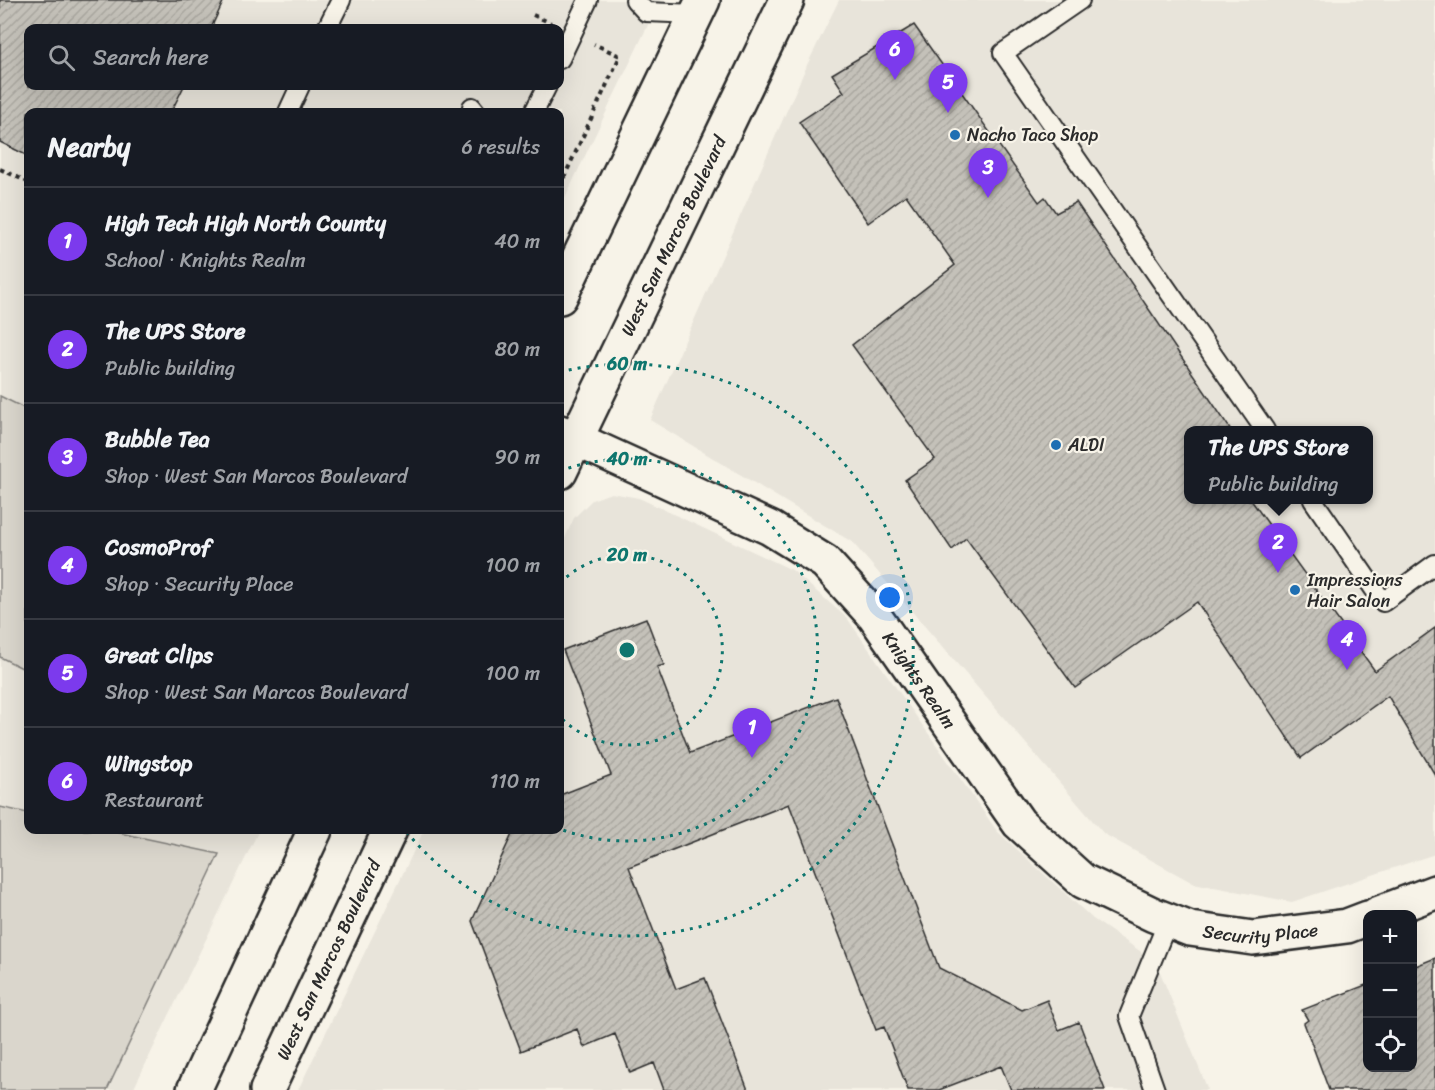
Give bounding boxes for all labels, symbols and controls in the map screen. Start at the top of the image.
search box [24,24,564,90]
pin: 6 [876,31,914,80]
text: Search here [93,38,209,77]
icon: search [45,41,78,74]
pin: 5 [928,63,968,113]
place label: Nacho Taco Shop [967,119,1099,151]
text: Nearby [48,124,130,170]
marker: Nacho Taco Shop [948,128,962,142]
street label: West San Marcos Boulevard [612,129,736,341]
text: 6 results [461,130,540,165]
pin: 3 [968,148,1008,198]
text: High Tech High North County [105,204,386,243]
text: 1 [63,224,72,259]
text: 40 m [494,224,540,259]
text: School · Knights Realm [105,243,306,278]
text: The UPS Store [105,312,246,351]
text: 2 [62,332,73,367]
text: 80 m [495,332,540,367]
text: 60 m [606,348,647,380]
text: Public building [105,351,235,386]
text: Bubble Tea [105,420,210,459]
popup [1184,426,1373,504]
text: The UPS Store [1208,428,1349,467]
place label: ALDI [1067,429,1105,461]
marker: ALDI [1049,438,1063,452]
text: 3 [62,440,73,475]
text: 90 m [495,440,540,475]
text: 40 m [605,443,648,475]
text: Shop · West San Marcos Boulevard [105,459,408,494]
text: Public building [1208,467,1338,502]
pin: 2 [1258,524,1298,573]
text: CosmoProf [105,528,211,567]
text: 20 m [606,539,647,571]
text: 4 [61,548,74,583]
text: 100 m [486,548,540,583]
place label: Impressions Hair Salon [1306,564,1403,617]
text: Shop · Security Place [105,567,294,602]
your location [875,583,904,612]
marker: Impressions Hair Salon [1288,583,1302,597]
pin: 4 [1328,620,1366,670]
street label: Knights Realm [874,625,965,736]
text: Great Clips [105,636,213,675]
centre of rings [617,640,637,660]
text: 5 [61,656,74,691]
text: 100 m [486,656,540,691]
text: Shop · West San Marcos Boulevard [105,675,408,710]
pin: 1 [732,708,771,758]
text: Wingstop [105,744,192,783]
text: 6 [62,764,73,799]
text: 110 m [490,764,540,799]
text: Restaurant [105,783,204,818]
street label: West San Marcos Boulevard [267,853,390,1066]
map controls [1363,910,1417,1072]
button: + [1363,910,1417,964]
street label: Security Place [1201,914,1320,954]
button: − [1363,964,1417,1018]
button: locate [1363,1018,1417,1072]

